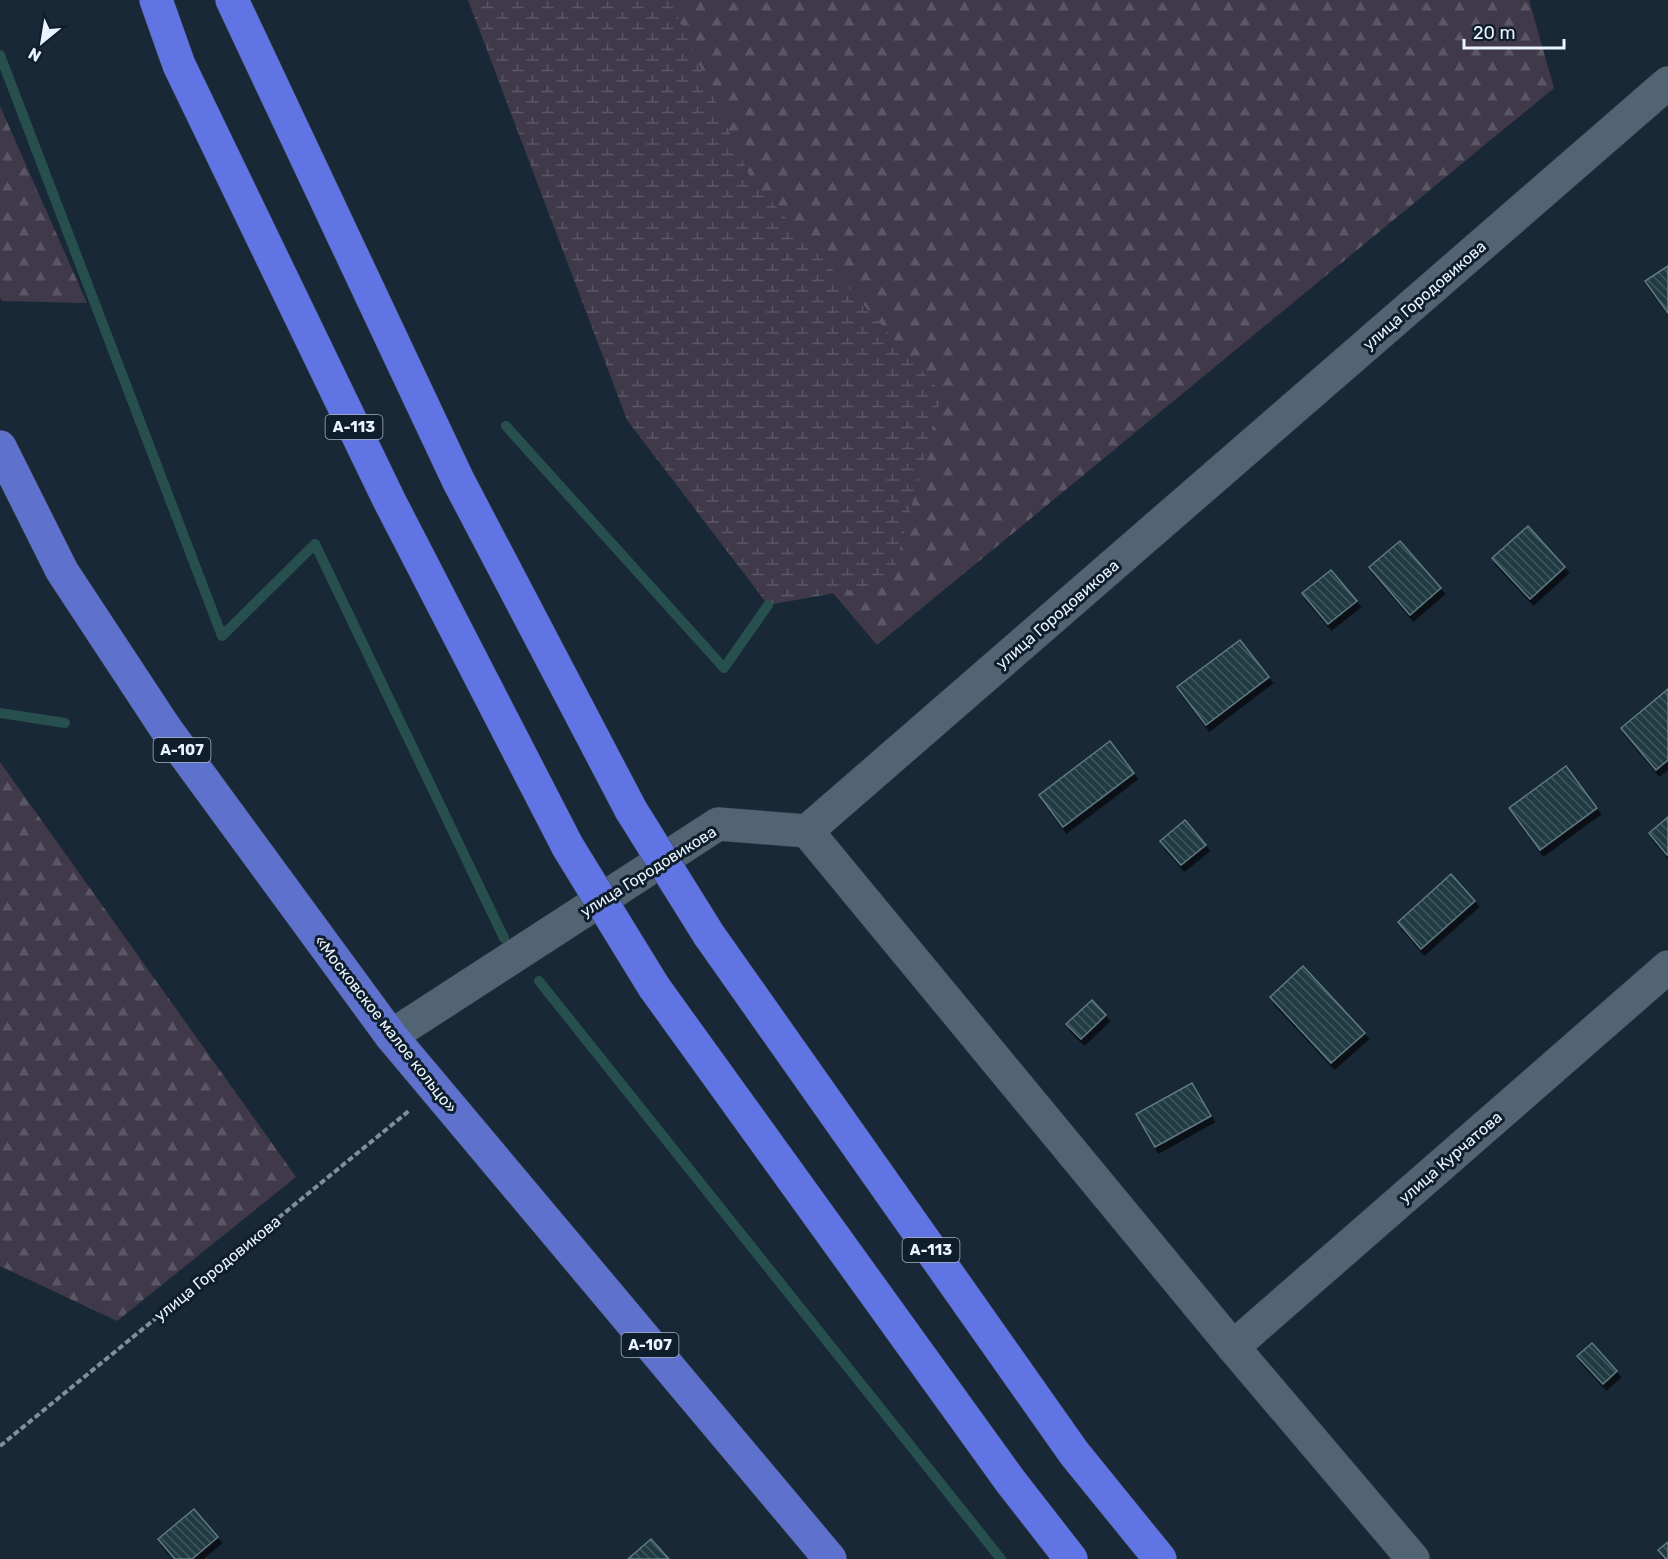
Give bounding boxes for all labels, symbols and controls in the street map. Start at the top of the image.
north arrow [12,12,72,72]
scale bar [1464,12,1564,50]
text: 20 m [1473,22,1515,44]
text: N [25,43,44,66]
street label: улица Городовикова [1359,237,1490,354]
road number: А-113 [326,415,382,439]
street label: улица Городовикова [992,556,1123,673]
road number: А-107 [154,738,210,762]
street label: улица Городовикова [577,822,720,921]
street label: «Московское малое кольцо» [310,932,461,1117]
street label: улица Курчатова [1395,1107,1506,1207]
street label: улица Городовикова [150,1212,284,1325]
road number: А-113 [902,1238,960,1262]
road number: А-107 [622,1333,678,1357]

